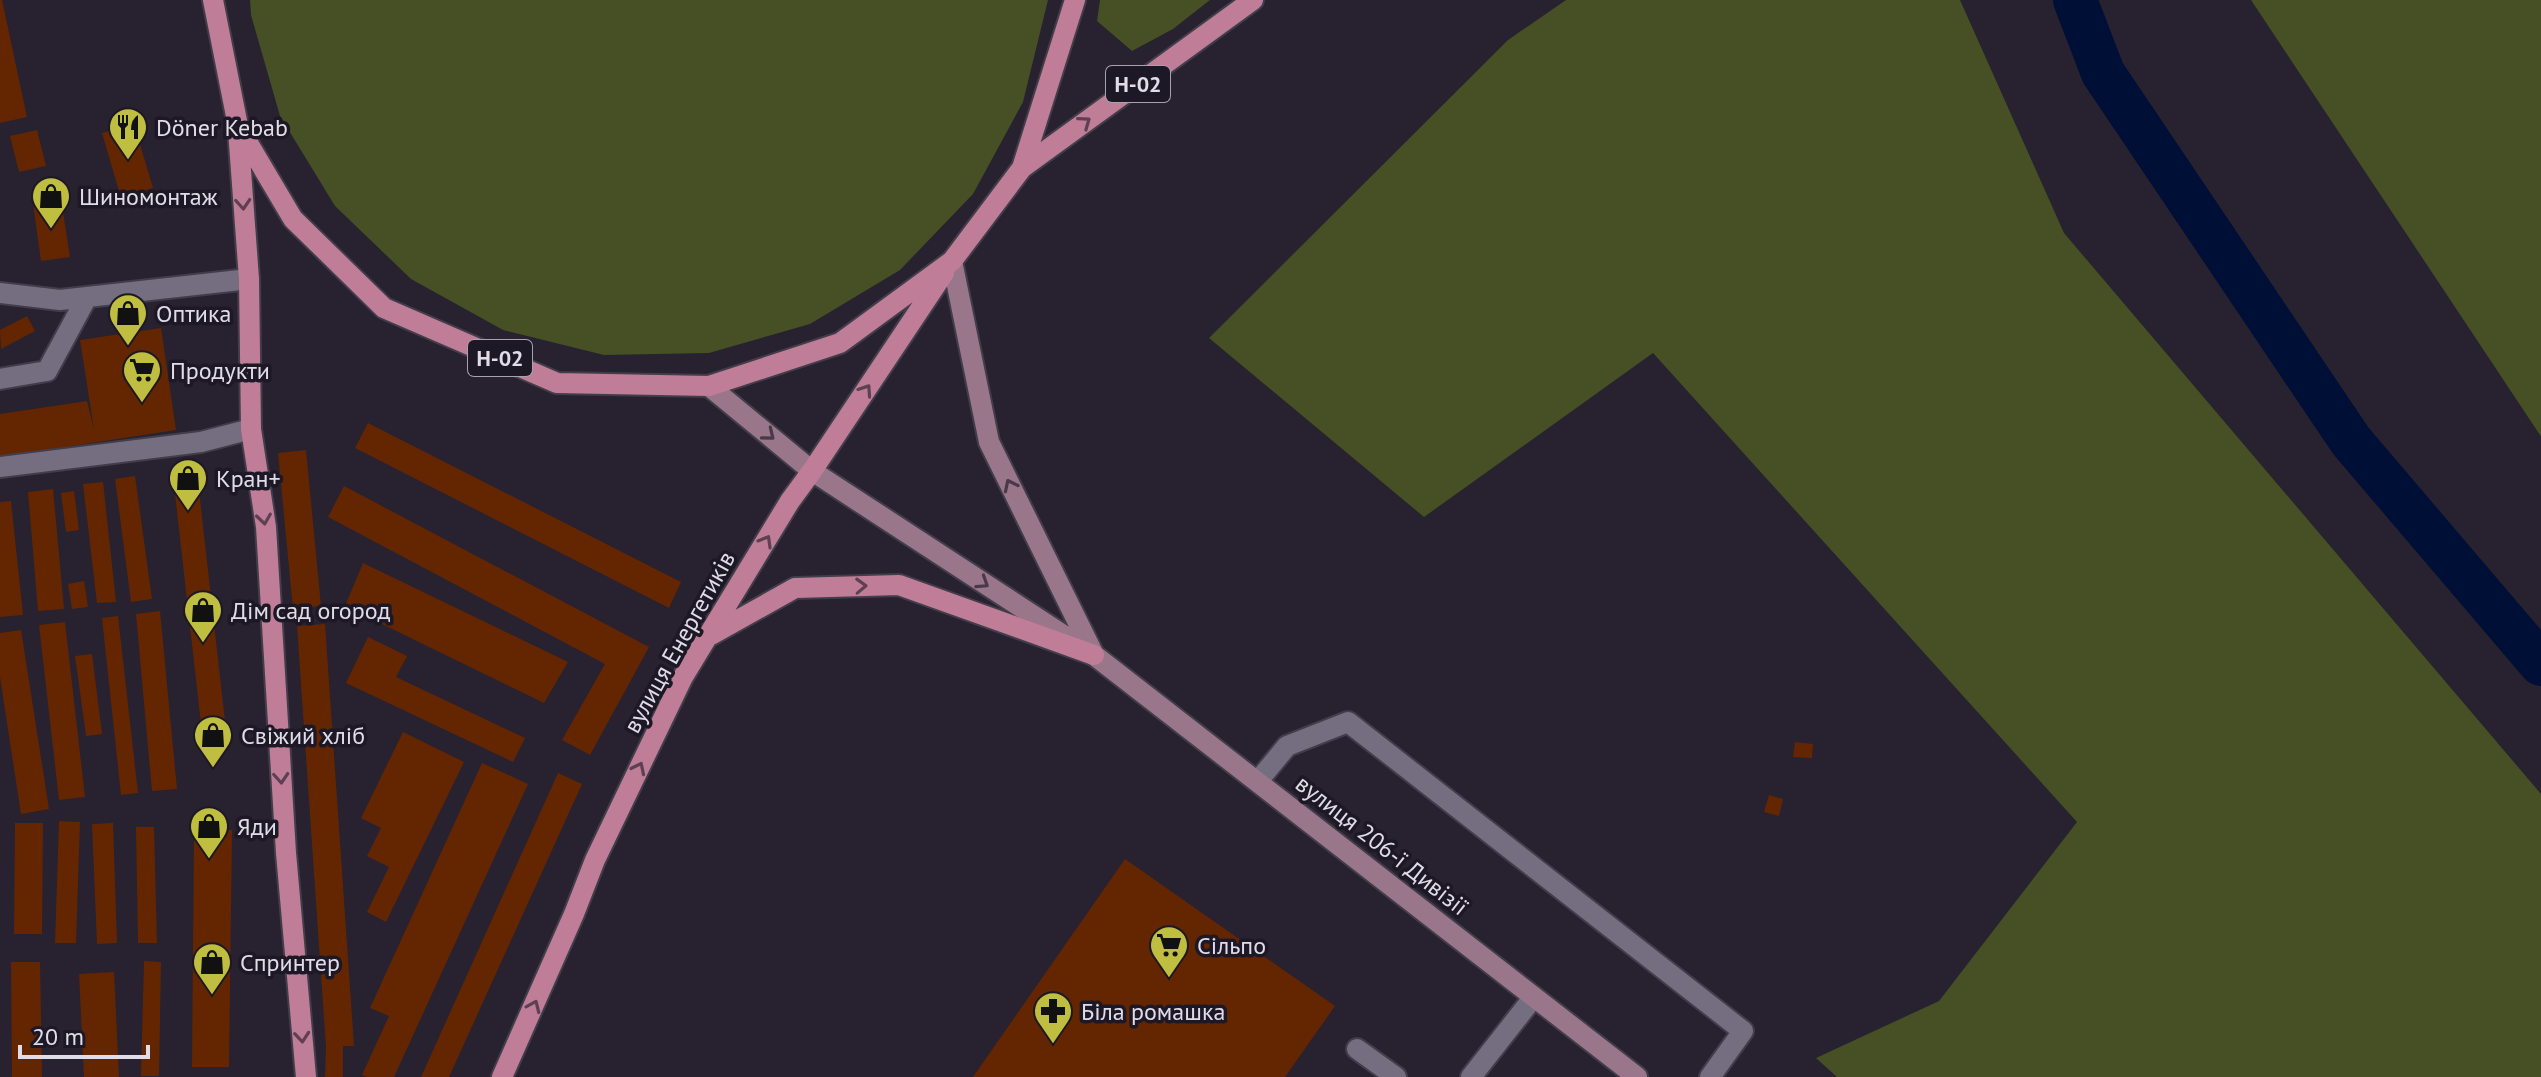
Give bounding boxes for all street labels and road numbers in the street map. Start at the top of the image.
road number: Н-02 [1106,66,1170,102]
road number: Н-02 [468,340,532,376]
street label: вулиця Енергетиків [616,546,742,738]
street label: вулиця 206-ї Дивізії [1290,768,1474,922]

